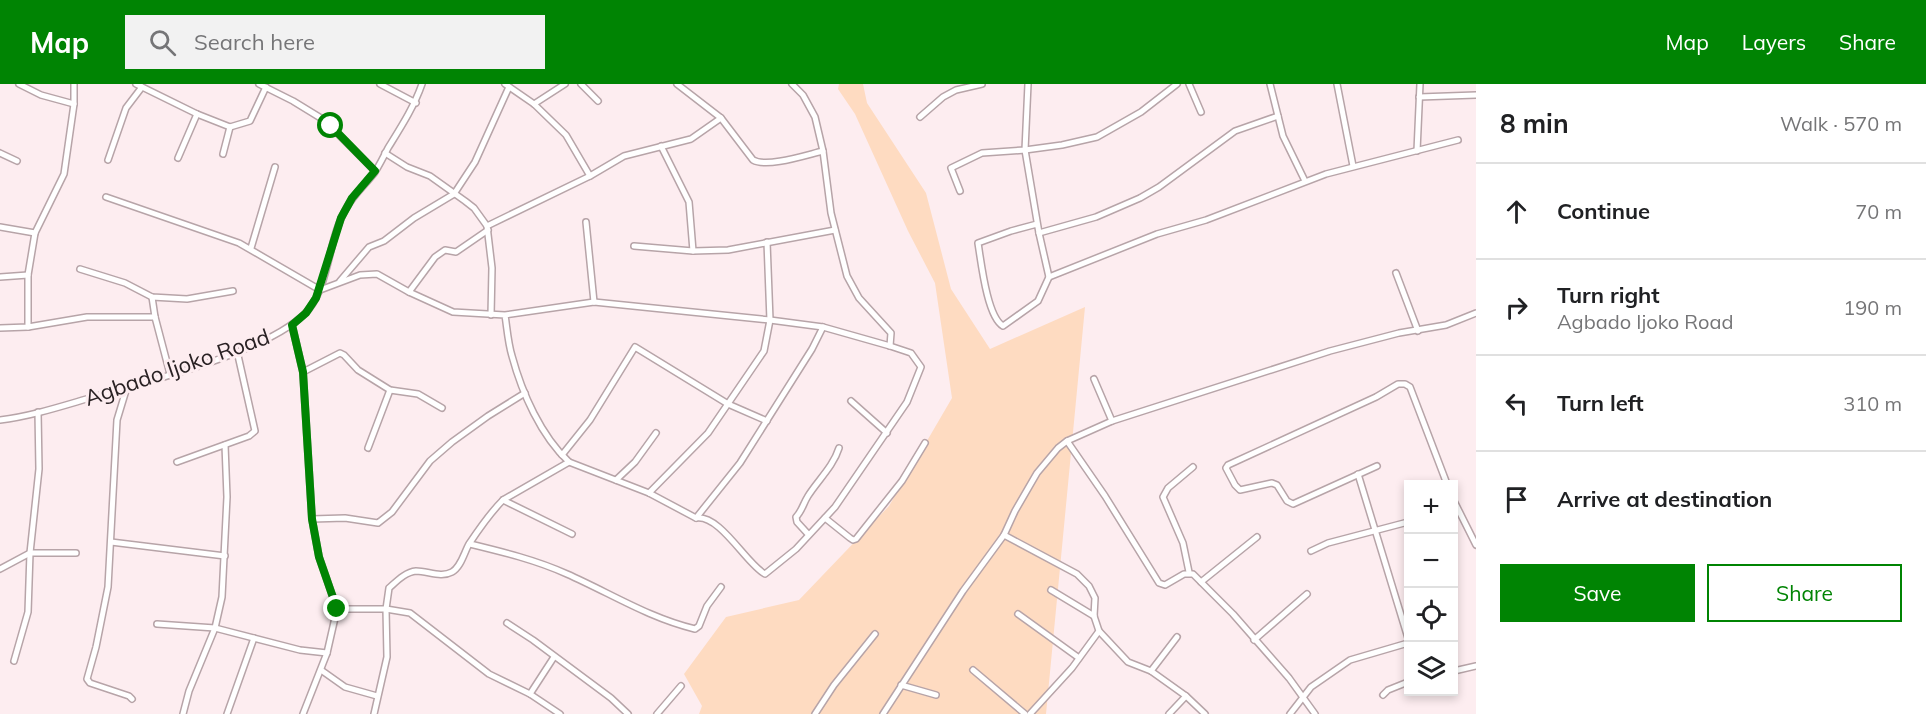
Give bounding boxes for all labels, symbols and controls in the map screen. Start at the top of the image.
search box [125,15,545,69]
text: Map [30,25,89,60]
icon: search [146,26,179,59]
text: Search here [194,28,315,56]
text: Map [1666,29,1709,55]
text: Layers [1742,29,1806,55]
text: Share [1839,29,1896,55]
text: 8 min [1500,107,1569,140]
text: Walk · 570 m [1780,111,1902,136]
route start [317,112,343,138]
icon: ahead [1500,195,1533,228]
text: Continue [1557,197,1650,225]
text: 70 m [1855,199,1902,224]
text: Turn right [1557,281,1660,309]
icon: right [1500,291,1533,324]
text: 190 m [1843,295,1902,320]
text: Agbado Ijoko Road [1557,309,1733,334]
street label: Agbado Ijoko Road [81,322,273,412]
icon: left [1500,387,1533,420]
text: Turn left [1557,389,1644,417]
text: 310 m [1843,391,1902,416]
map controls [1404,480,1458,696]
button: + [1404,480,1458,534]
icon: arrive [1500,483,1533,516]
text: Arrive at destination [1557,485,1772,513]
button: − [1404,534,1458,588]
button: Save [1500,564,1695,622]
button: Share [1707,564,1902,622]
button: locate [1404,588,1458,642]
route end [323,595,349,621]
button: layers [1404,642,1458,696]

